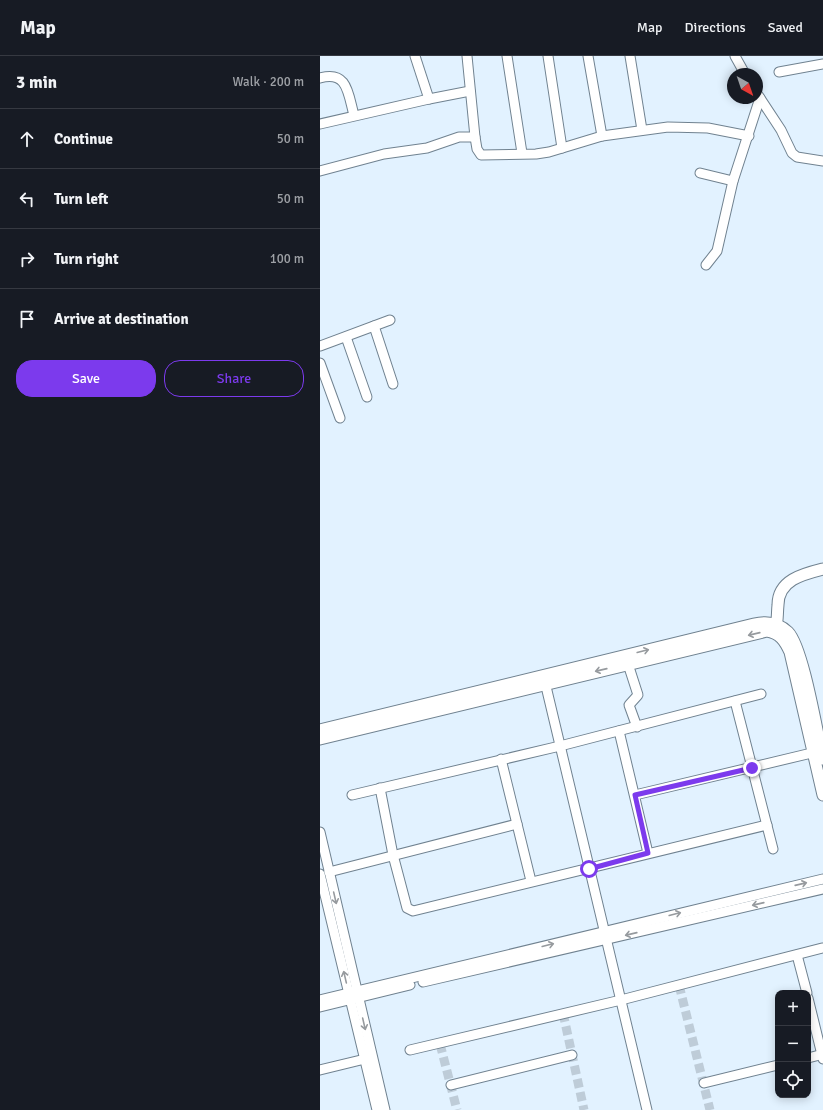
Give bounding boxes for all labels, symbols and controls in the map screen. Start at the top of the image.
text: Map [20,16,56,40]
text: Map [637,19,663,36]
text: Directions [685,19,746,36]
text: Saved [768,19,803,36]
north arrow [727,68,763,104]
text: 3 min [16,72,57,93]
text: Walk · 200 m [233,74,304,90]
icon: ahead [16,128,38,150]
text: Continue [54,130,113,148]
text: 50 m [277,131,304,147]
icon: left [16,188,38,210]
text: Turn left [54,190,108,208]
text: 50 m [277,191,304,207]
icon: right [16,248,38,270]
text: Turn right [54,250,119,268]
text: 100 m [270,251,304,267]
icon: arrive [16,308,38,330]
text: Arrive at destination [54,310,189,328]
button: Save [16,360,156,397]
button: Share [164,360,304,397]
one-way arrow [748,630,761,638]
one-way arrow [637,646,650,654]
one-way arrow [594,667,607,675]
route end [743,759,761,777]
route start [580,860,598,878]
one-way arrow [794,879,807,887]
one-way arrow [331,891,339,904]
one-way arrow [751,900,764,908]
one-way arrow [668,909,681,917]
one-way arrow [625,930,638,938]
one-way arrow [542,941,555,948]
one-way arrow [340,971,348,984]
map controls [775,990,811,1098]
button: + [775,990,811,1026]
one-way arrow [361,1017,369,1030]
button: − [775,1026,811,1062]
button: locate [775,1062,811,1098]

